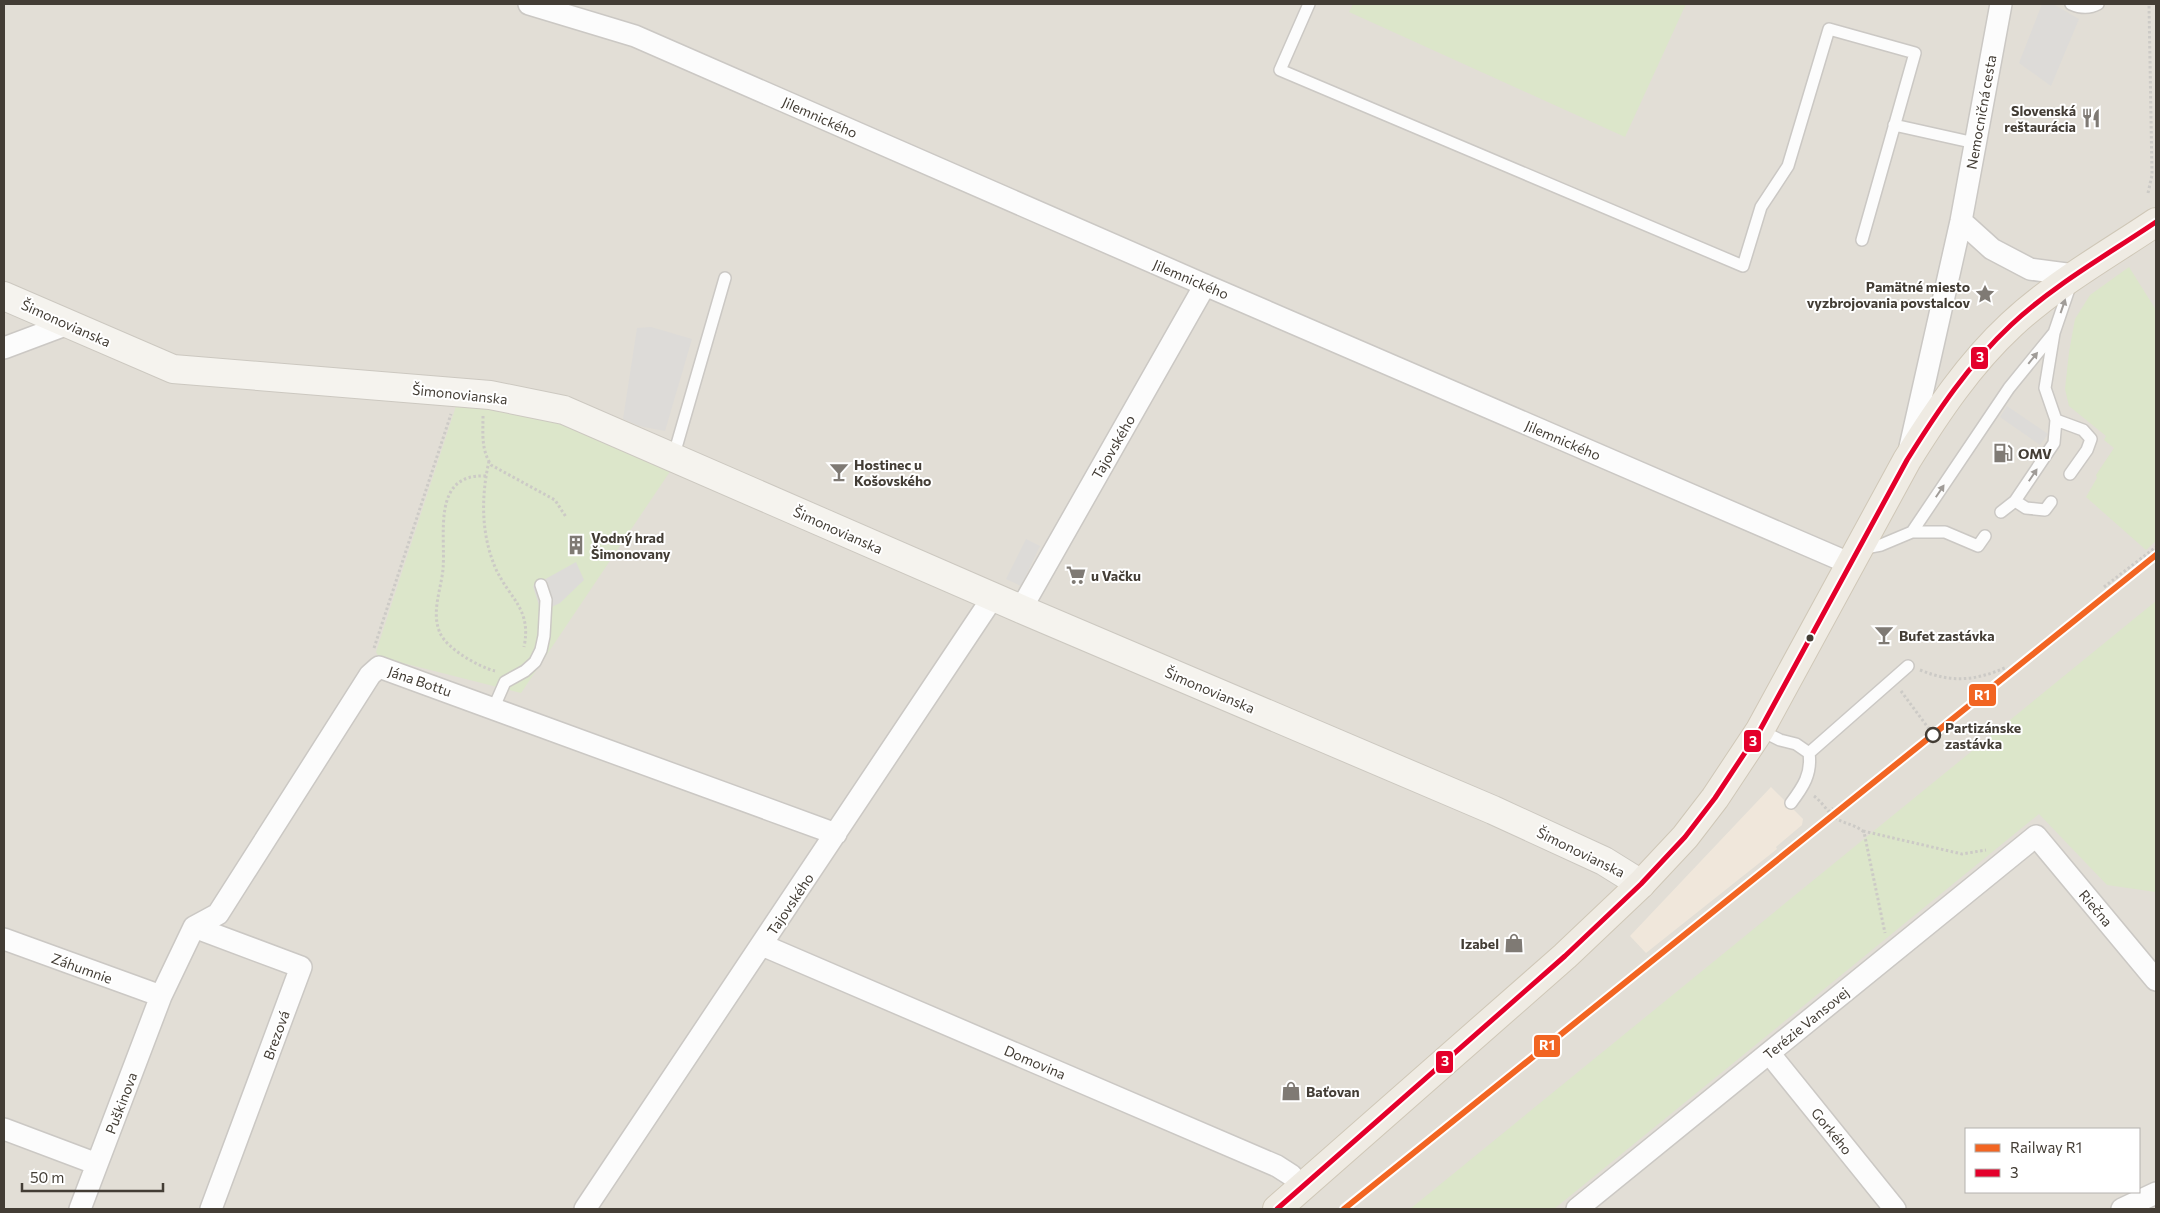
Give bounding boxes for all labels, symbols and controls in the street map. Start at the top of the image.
street label: Nemocničná cesta [1963,54,1999,170]
street label: Jilemnického [780,93,860,141]
place label: Slovenská reštaurácia [2004,102,2076,135]
restaurant icon: Slovenská reštaurácia [2080,107,2102,129]
street label: Jilemnického [1151,255,1231,303]
place label: Pamätné miesto vyzbrojovania povstalcov [1807,278,1970,311]
place icon: Pamätné miesto vyzbrojovania povstalcov [1974,283,1996,305]
street label: Šimonovianska [19,296,113,350]
one-way arrow [2060,299,2067,314]
line badge: 3 [1970,346,1989,370]
text: 3 [1976,348,1984,365]
one-way arrow [2027,352,2038,365]
street label: Šimonovianska [411,381,509,407]
street label: Tajovského [1088,412,1138,482]
street label: Jilemnického [1523,416,1603,464]
fuel station icon: OMV [1992,442,2014,464]
place label: OMV [2018,445,2052,462]
place label: Hostinec u Košovského [854,456,931,489]
bar icon: Hostinec u Košovského [828,461,850,483]
one-way arrow [2028,468,2037,482]
one-way arrow [1935,484,1944,498]
street label: Šimonovianska [791,503,885,557]
place label: Vodný hrad Šimonovany [591,529,671,562]
building icon: Vodný hrad Šimonovany [565,534,587,556]
supermarket icon: u Vačku [1065,564,1087,586]
place label: u Vačku [1091,567,1141,584]
bar icon: Bufet zastávka [1873,624,1895,646]
place label: Bufet zastávka [1899,627,1995,644]
unlabelled marker [1805,633,1815,643]
street label: Jána Bottu [386,662,454,700]
street label: Šimonovianska [1163,663,1257,717]
line badge: R1 [1968,683,1997,707]
text: R1 [1974,686,1990,703]
place label: Partizánske zastávka [1945,719,2021,752]
marker: Partizánske zastávka [1925,727,1941,743]
line badge: 3 [1743,729,1762,753]
text: 3 [1749,732,1757,749]
street label: Šimonovianska [1534,823,1628,881]
street label: Tajovského [763,870,817,938]
street label: Riečna [2076,886,2116,930]
shop icon: Izabel [1503,932,1525,954]
place label: Izabel [1461,935,1499,952]
street label: Záhumnie [49,949,115,987]
street label: Terézie Vansovej [1760,983,1852,1063]
street label: Brezová [259,1008,293,1062]
line badge: R1 [1533,1034,1561,1058]
text: R1 [1539,1036,1555,1053]
street label: Domovina [1002,1041,1068,1083]
line badge: 3 [1435,1050,1454,1074]
text: 3 [1441,1052,1449,1069]
street label: Puškinova [101,1070,141,1136]
shop icon: Baťovan [1280,1080,1302,1102]
place label: Baťovan [1306,1083,1360,1100]
street label: Gorkého [1808,1104,1856,1158]
legend [1965,1128,2140,1193]
text: Railway R1 [2010,1138,2082,1156]
scale bar [22,1160,164,1192]
text: 3 [2010,1163,2019,1181]
text: 50 m [30,1168,64,1186]

